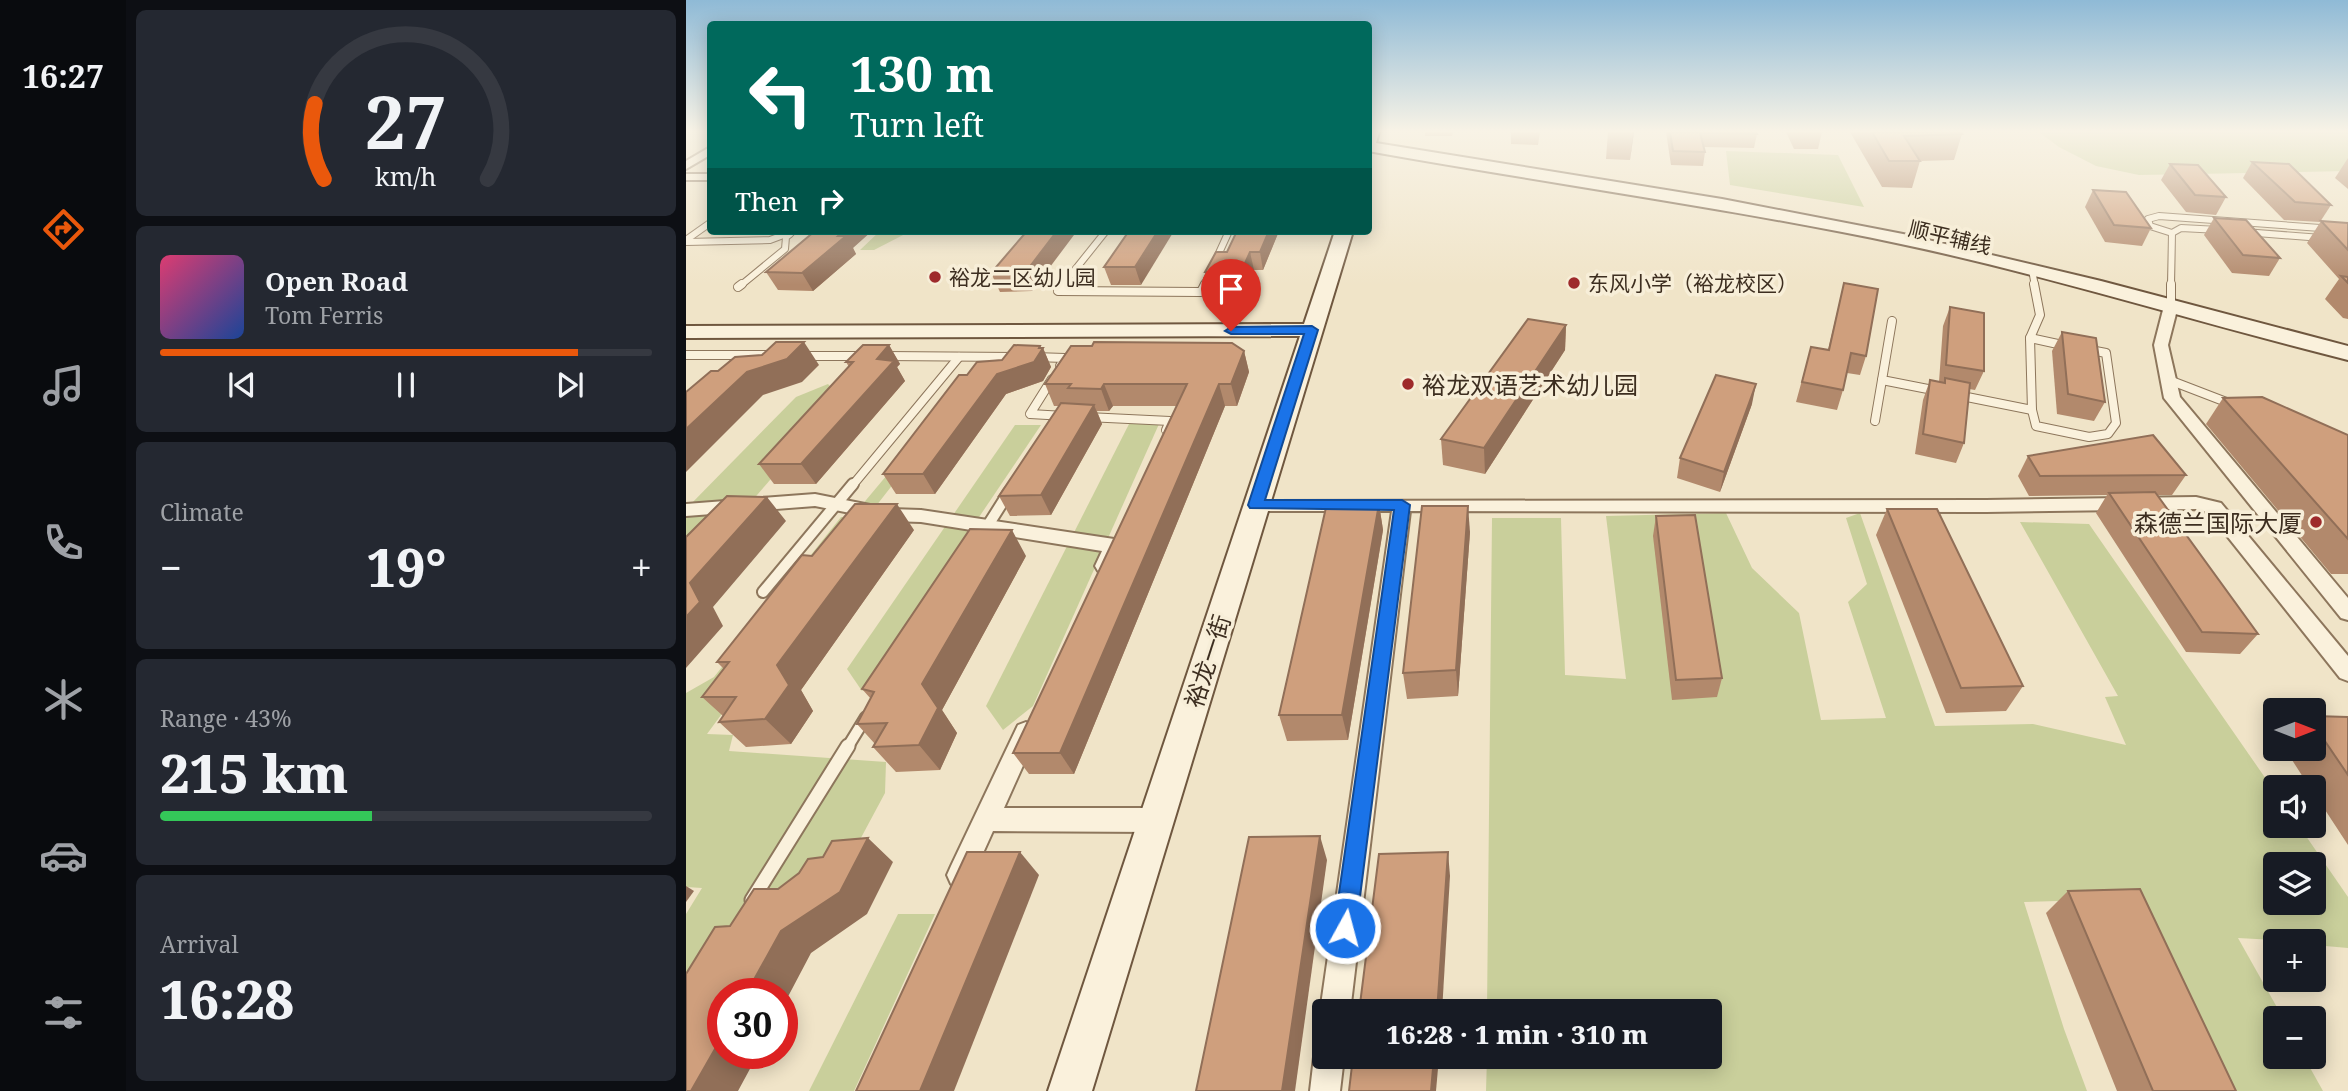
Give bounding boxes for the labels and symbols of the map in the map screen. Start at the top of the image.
street label: 顺平辅线 [1906,214,1994,260]
pin [1201,259,1261,331]
place label: 裕龙二区幼儿园 [949,263,1096,291]
marker: 裕龙二区幼儿园 [927,269,943,285]
place label: 东风小学（裕龙校区） [1588,269,1798,297]
marker: 东风小学（裕龙校区） [1566,275,1582,291]
place label: 裕龙双语艺术幼儿园 [1422,368,1638,401]
marker: 裕龙双语艺术幼儿园 [1400,376,1416,392]
place label: 森德兰国际大厦 [2134,506,2302,539]
marker: 森德兰国际大厦 [2308,514,2324,530]
street label: 裕龙一街 [1176,610,1238,712]
north arrow [2263,698,2326,761]
position arrow [1308,891,1382,965]
speed limit sign: 30 [707,978,798,1069]

